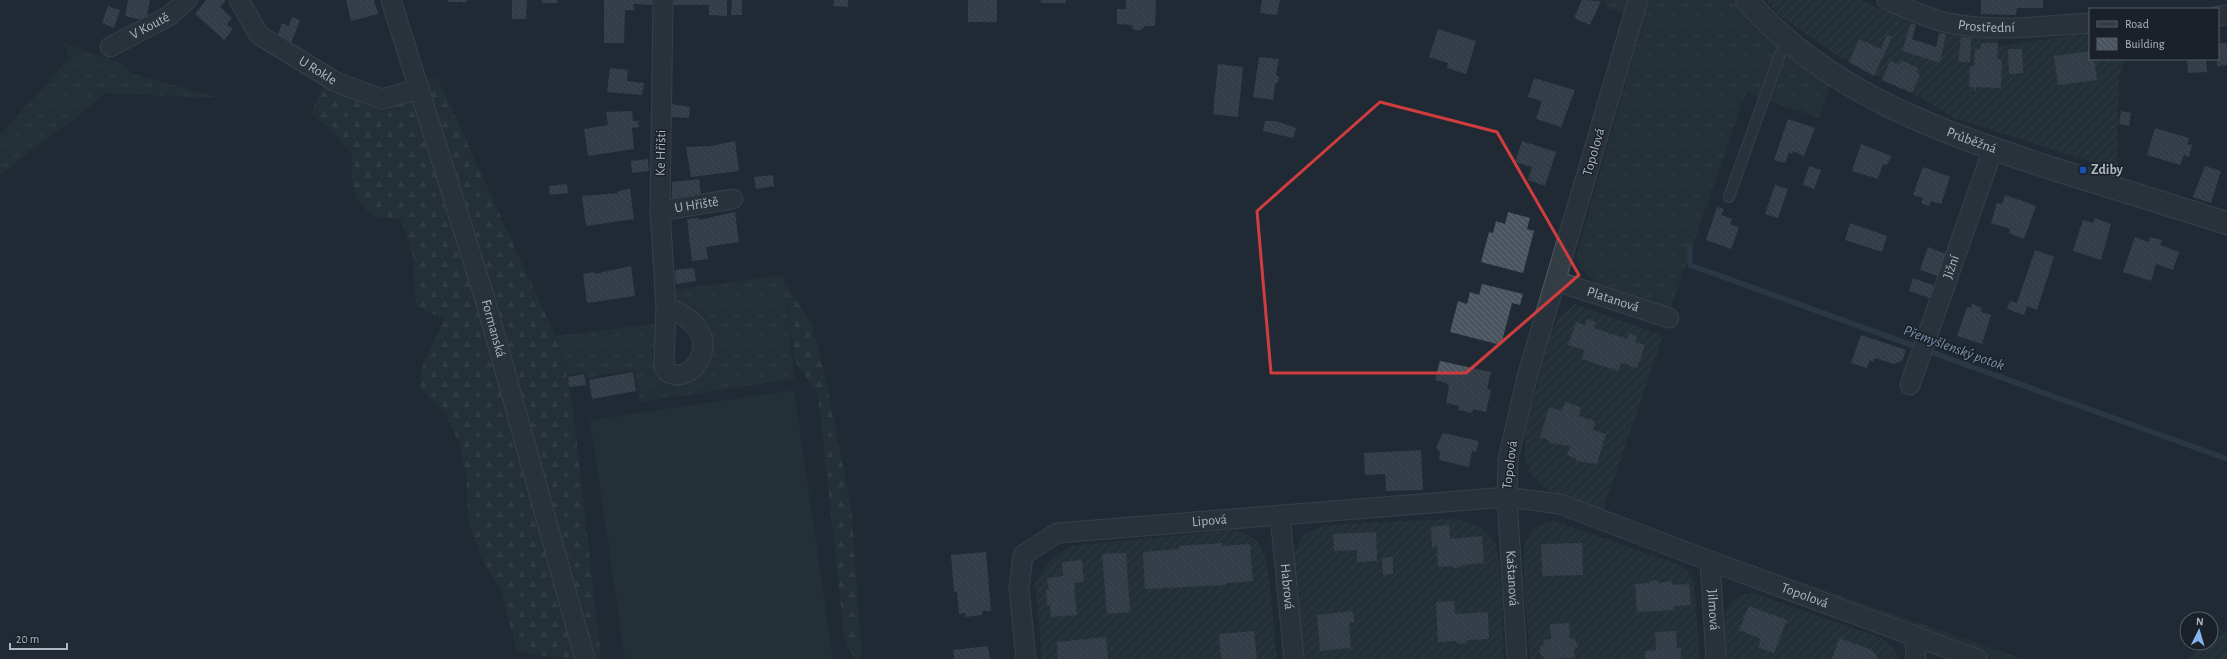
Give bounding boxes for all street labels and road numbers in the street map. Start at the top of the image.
street label: V Koutě [128,10,172,42]
street label: Prostřední [1957,18,2016,35]
street label: U Rokle [296,54,339,88]
street label: Průběžná [1945,125,1999,156]
street label: Topolová [1581,126,1608,178]
street label: Ke Hřišti [654,130,668,176]
street label: U Hřiště [673,194,720,216]
street label: Jižní [1941,253,1962,281]
street label: Platanová [1585,285,1641,315]
street label: Formanská [478,298,508,359]
street label: Topolová [1500,439,1520,490]
street label: Lipová [1191,512,1228,529]
street label: Kaštanová [1503,550,1521,607]
street label: Habrová [1278,563,1296,611]
street label: Topolová [1779,581,1831,611]
street label: Jilmová [1705,589,1721,631]

